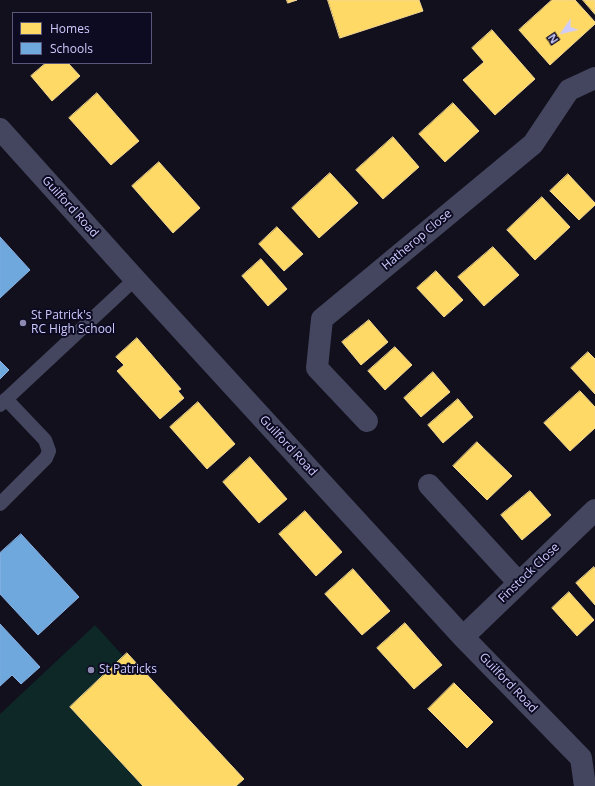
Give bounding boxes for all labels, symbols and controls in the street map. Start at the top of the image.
legend [12,12,152,64]
north arrow [543,12,583,52]
text: Homes [50,20,90,37]
text: N [544,31,561,47]
text: Schools [50,40,93,57]
street label: Guilford Road [39,173,101,241]
street label: Hatherop Close [379,207,455,273]
place label: St Patrick's RC High School [31,309,115,337]
marker: St Patrick's RC High School [18,318,28,328]
street label: Guilford Road [256,413,320,479]
street label: Finstock Close [496,540,562,606]
street label: Guilford Road [476,650,540,716]
place label: St Patricks [99,663,157,677]
marker: St Patricks [86,665,96,675]

